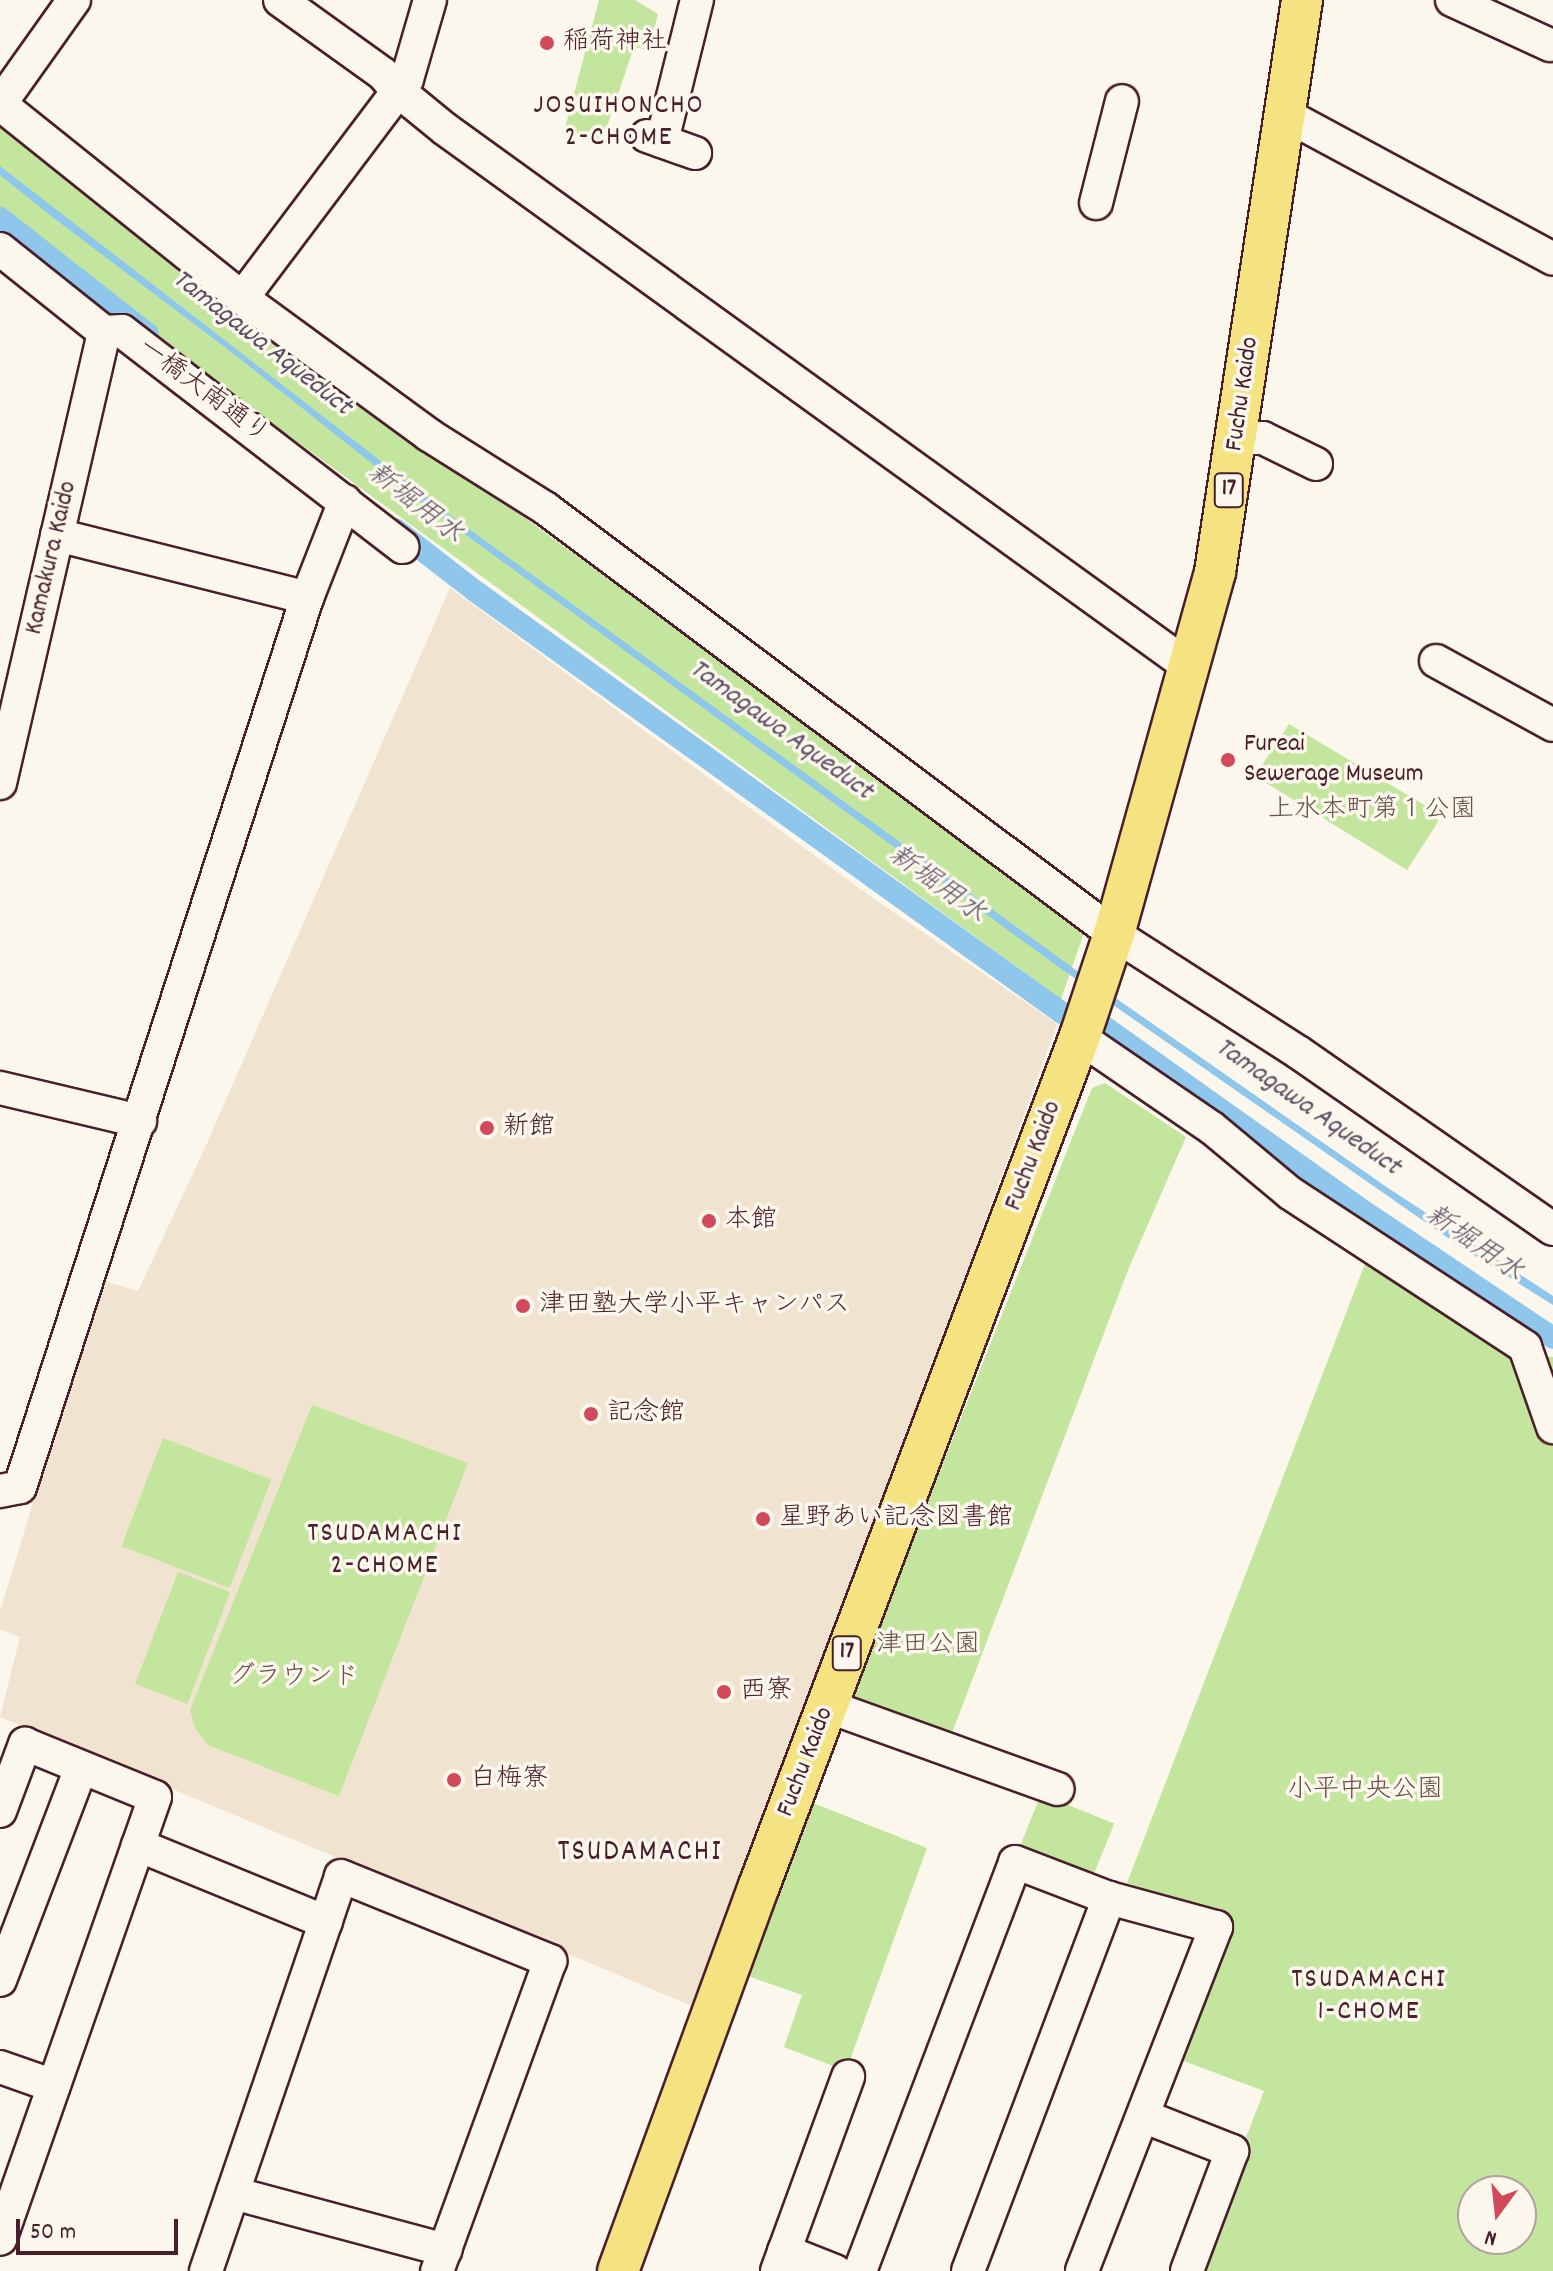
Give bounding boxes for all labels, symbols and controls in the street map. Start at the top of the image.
place label: 稲荷神社 [563,27,667,59]
marker: 稲荷神社 [538,34,556,52]
district label: JOSUIHONCHO 2-CHOME [533,90,705,156]
water label: Tamagawa Aqueduct [165,263,357,425]
street label: 一橋大南通り [131,333,275,451]
street label: Fuchu Kaido [1220,335,1266,453]
water label: 新堀用水 [360,457,468,553]
road number: 17 [1213,470,1245,510]
street label: Kamakura Kaido [19,478,85,638]
water label: Tamagawa Aqueduct [682,653,878,809]
place label: Fureai Sewerage Museum [1244,729,1424,790]
marker: Fureai Sewerage Museum [1219,751,1237,769]
park label: 上水本町第１公園 [1268,795,1476,827]
water label: 新堀用水 [881,839,991,933]
water label: Tamagawa Aqueduct [1208,1032,1406,1184]
street label: Fuchu Kaido [999,1097,1069,1215]
place label: 新館 [503,1112,555,1144]
marker: 新館 [478,1119,496,1137]
water label: 新堀用水 [1417,1199,1529,1291]
place label: 本館 [725,1205,777,1237]
marker: 本館 [700,1212,718,1230]
place label: 津田塾大学小平キャンパス [539,1290,851,1322]
marker: 津田塾大学小平キャンパス [514,1297,532,1315]
place label: 記念館 [607,1398,685,1430]
marker: 記念館 [582,1405,600,1423]
place label: 星野あい記念図書館 [779,1503,1013,1535]
marker: 星野あい記念図書館 [754,1510,772,1528]
district label: TSUDAMACHI 2-CHOME [307,1518,463,1584]
park label: 津田公園 [876,1630,980,1662]
road number: 17 [831,1633,863,1673]
park label: グラウンド [229,1662,359,1694]
place label: 西寮 [740,1676,792,1708]
marker: 西寮 [715,1683,733,1701]
street label: Fuchu Kaido [771,1703,841,1821]
place label: 白梅寮 [470,1764,548,1796]
marker: 白梅寮 [445,1771,463,1789]
park label: 小平中央公園 [1287,1775,1443,1807]
district label: TSUDAMACHI [558,1836,722,1872]
district label: TSUDAMACHI 1-CHOME [1291,1964,1447,2030]
north arrow [1457,2175,1537,2255]
scale bar [20,2203,182,2253]
text: 50 m [30,2216,76,2250]
text: N [1482,2220,1500,2253]

